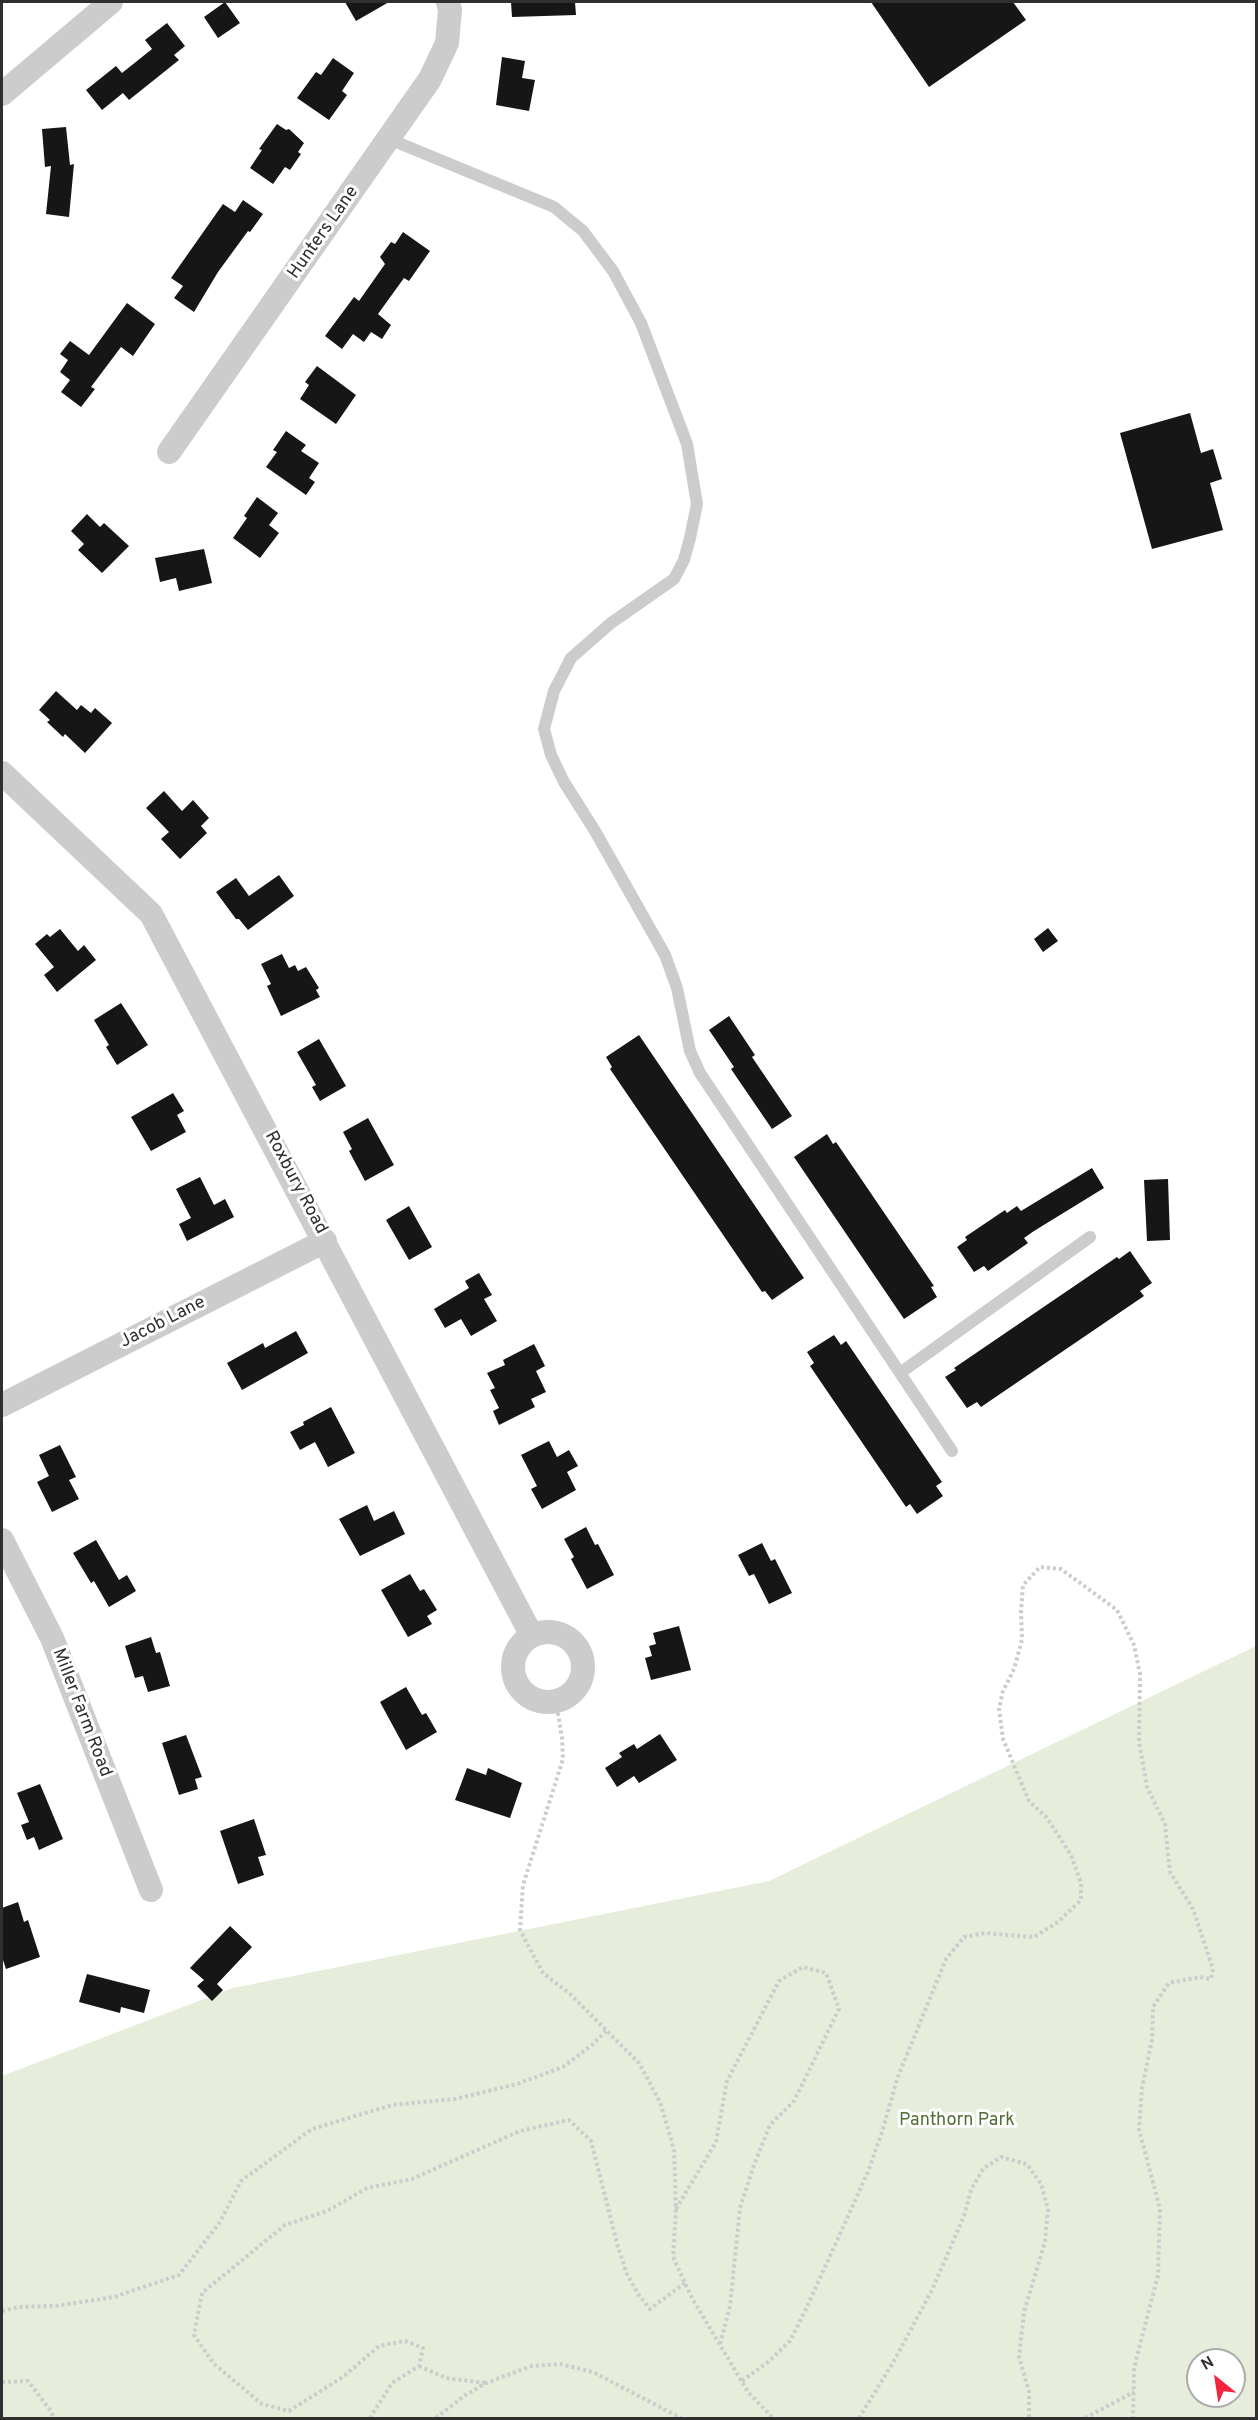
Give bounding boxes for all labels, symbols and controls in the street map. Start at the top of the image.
street label: Hunters Lane [284,182,364,284]
street label: Roxbury Road [259,1128,331,1238]
street label: Jacob Lane [117,1292,209,1354]
street label: Miller Farm Road [47,1646,115,1780]
park label: Panthorn Park [899,2110,1015,2132]
north arrow [1186,2348,1246,2408]
text: N [1198,2353,1218,2376]

